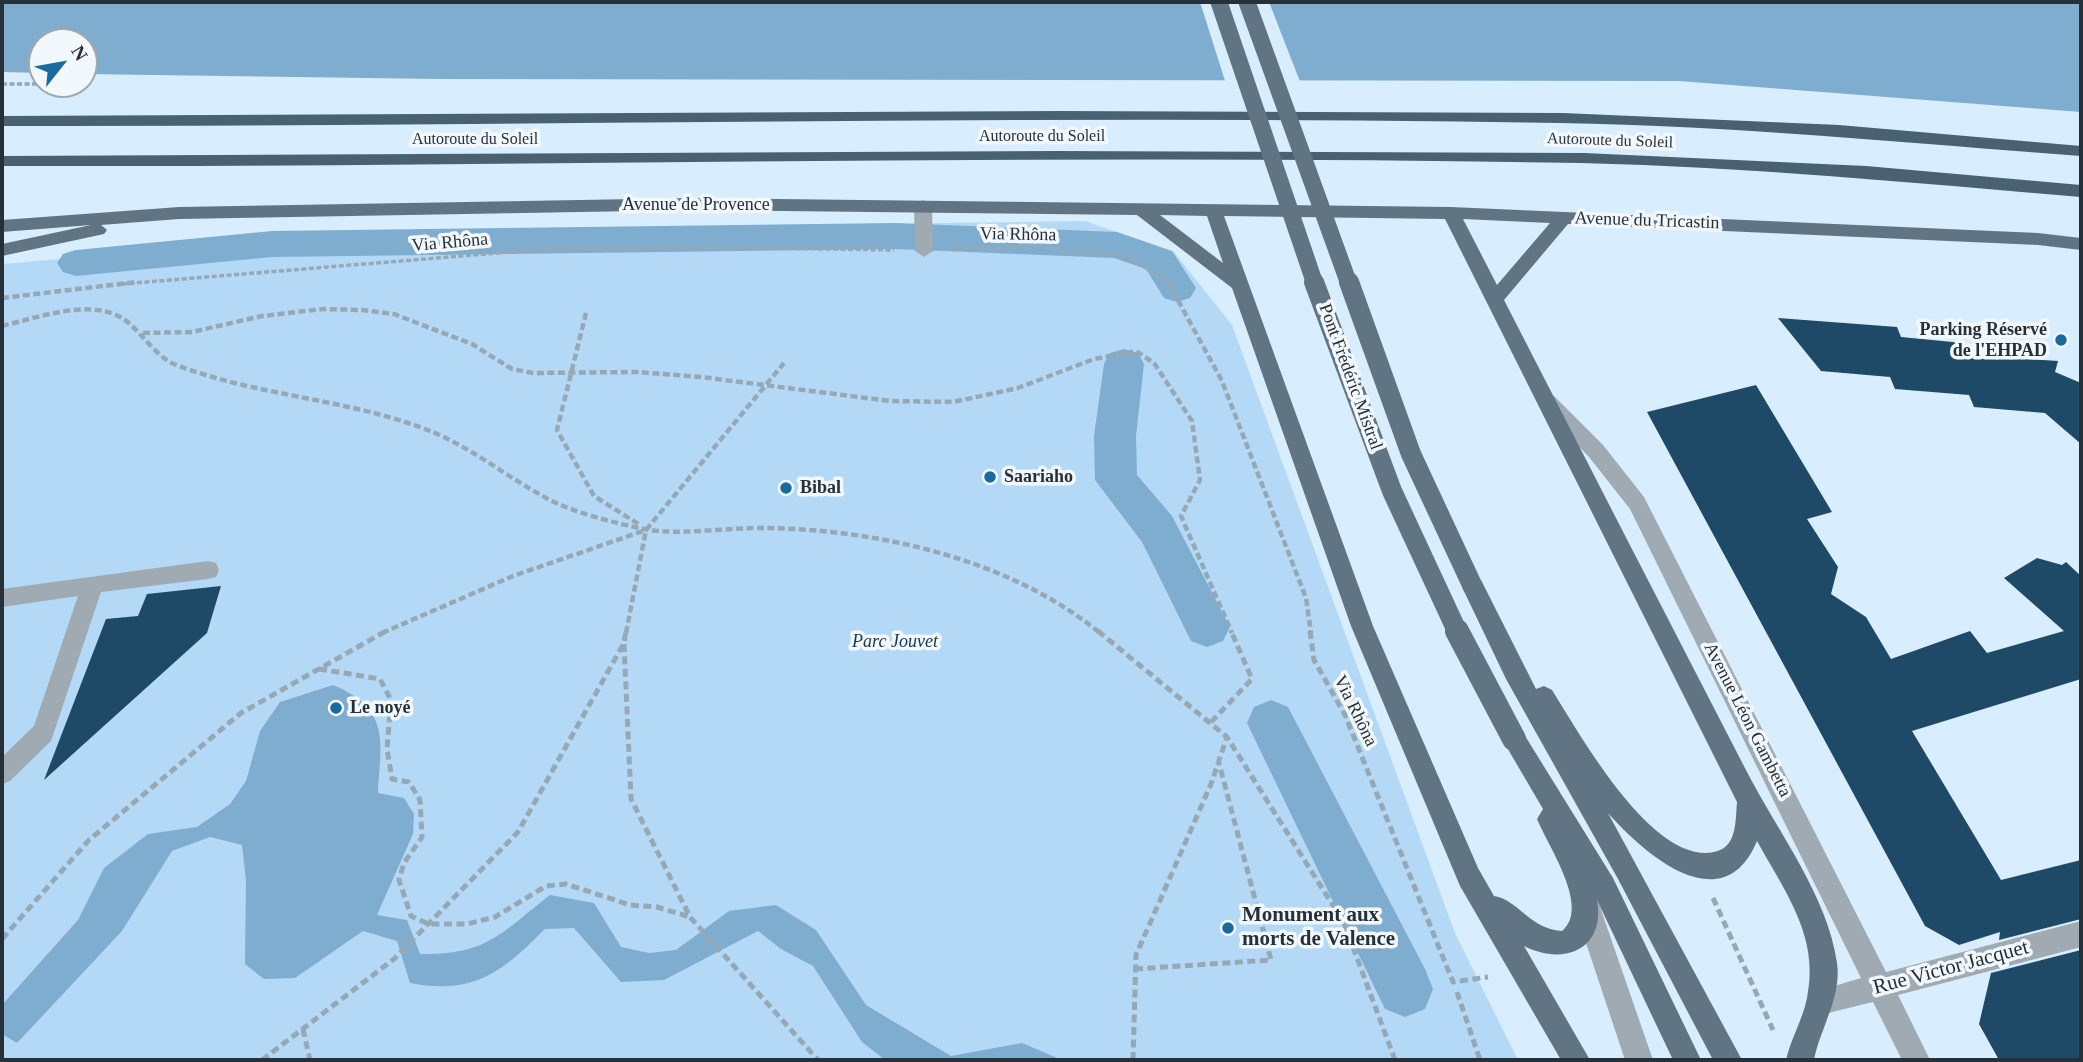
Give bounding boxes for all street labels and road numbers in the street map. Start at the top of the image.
street label: Autoroute du Soleil [979,127,1105,147]
street label: Autoroute du Soleil [1547,129,1673,153]
street label: Autoroute du Soleil [412,130,538,150]
street label: Avenue de Provence [622,194,770,216]
street label: Avenue du Tricastin [1574,208,1720,234]
street label: Via Rhôna [980,224,1056,246]
street label: Via Rhôna [411,229,489,257]
street label: Pont Frédéric Mistral [1314,301,1386,453]
street label: Avenue Léon Gambetta [1699,639,1795,801]
street label: Via Rhôna [1329,672,1381,750]
street label: Rue Victor Jacquet [1871,935,2031,1001]

